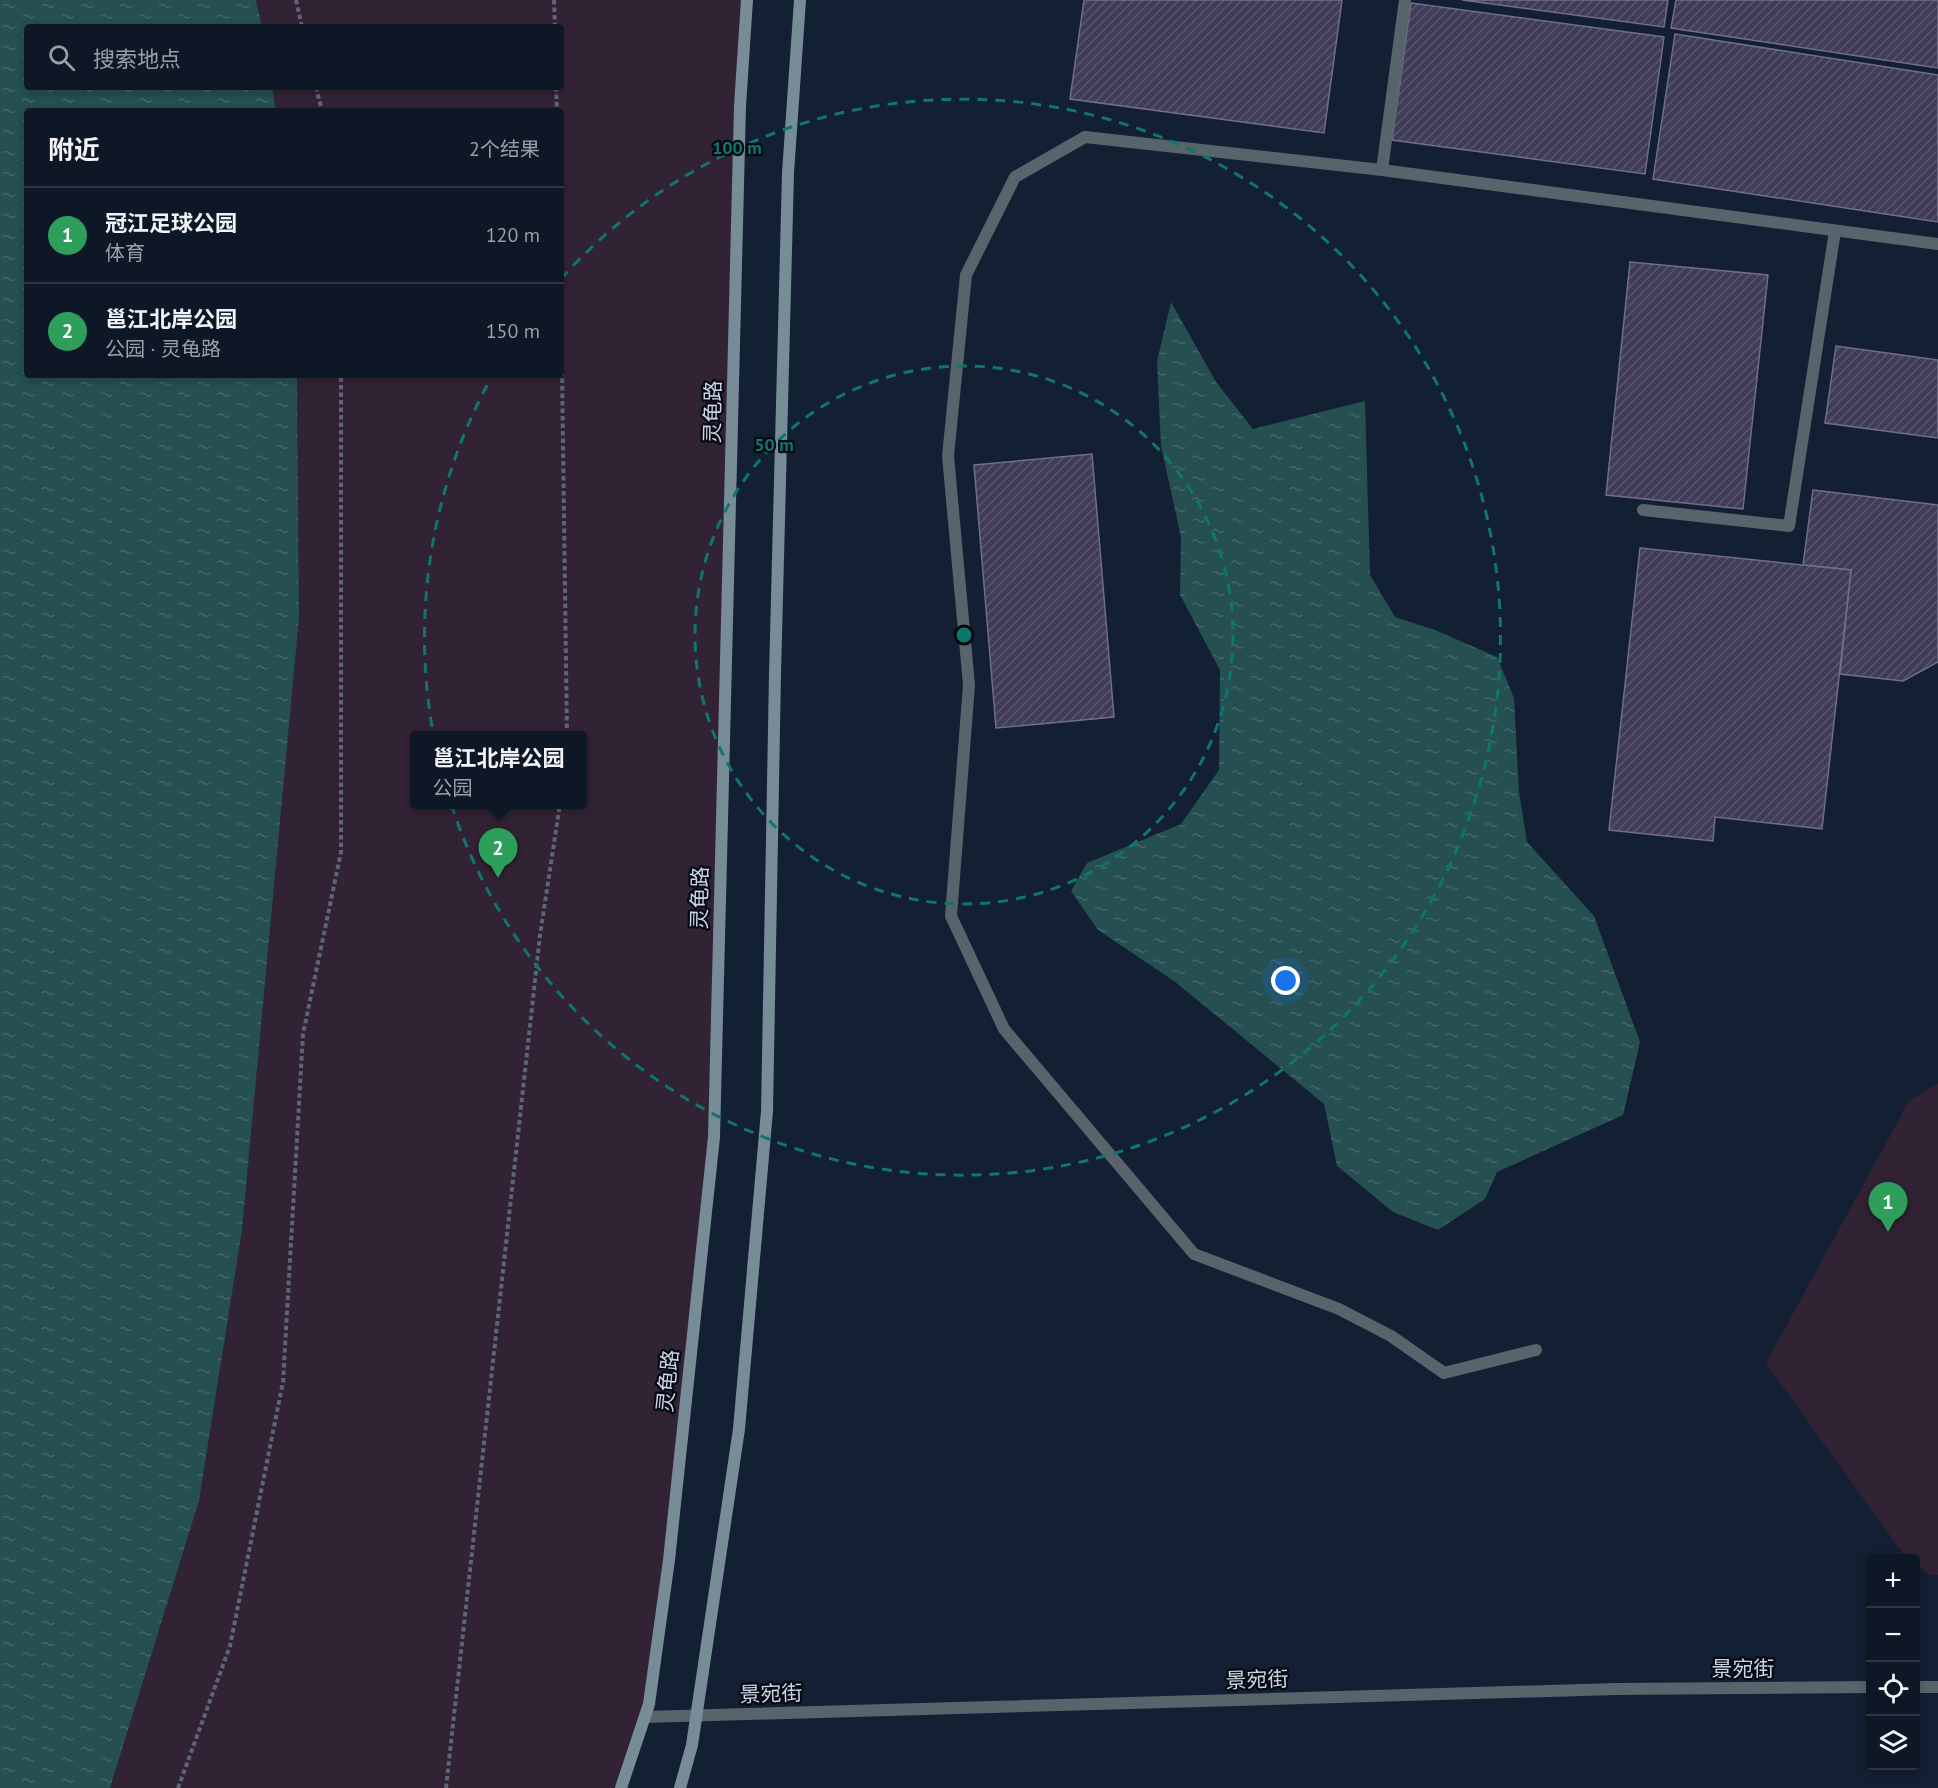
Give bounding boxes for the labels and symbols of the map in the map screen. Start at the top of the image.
text: 100 m [712,136,762,159]
street label: 灵龟路 [698,380,727,444]
text: 50 m [754,433,794,456]
centre of rings [954,625,974,645]
pin: 2 [478,828,518,878]
street label: 灵龟路 [685,866,714,930]
your location [1271,966,1300,995]
pin: 1 [1868,1182,1908,1232]
street label: 灵龟路 [651,1348,684,1414]
street label: 景宛街 [1712,1655,1775,1682]
street label: 景宛街 [1225,1665,1289,1694]
street label: 景宛街 [739,1679,803,1708]

